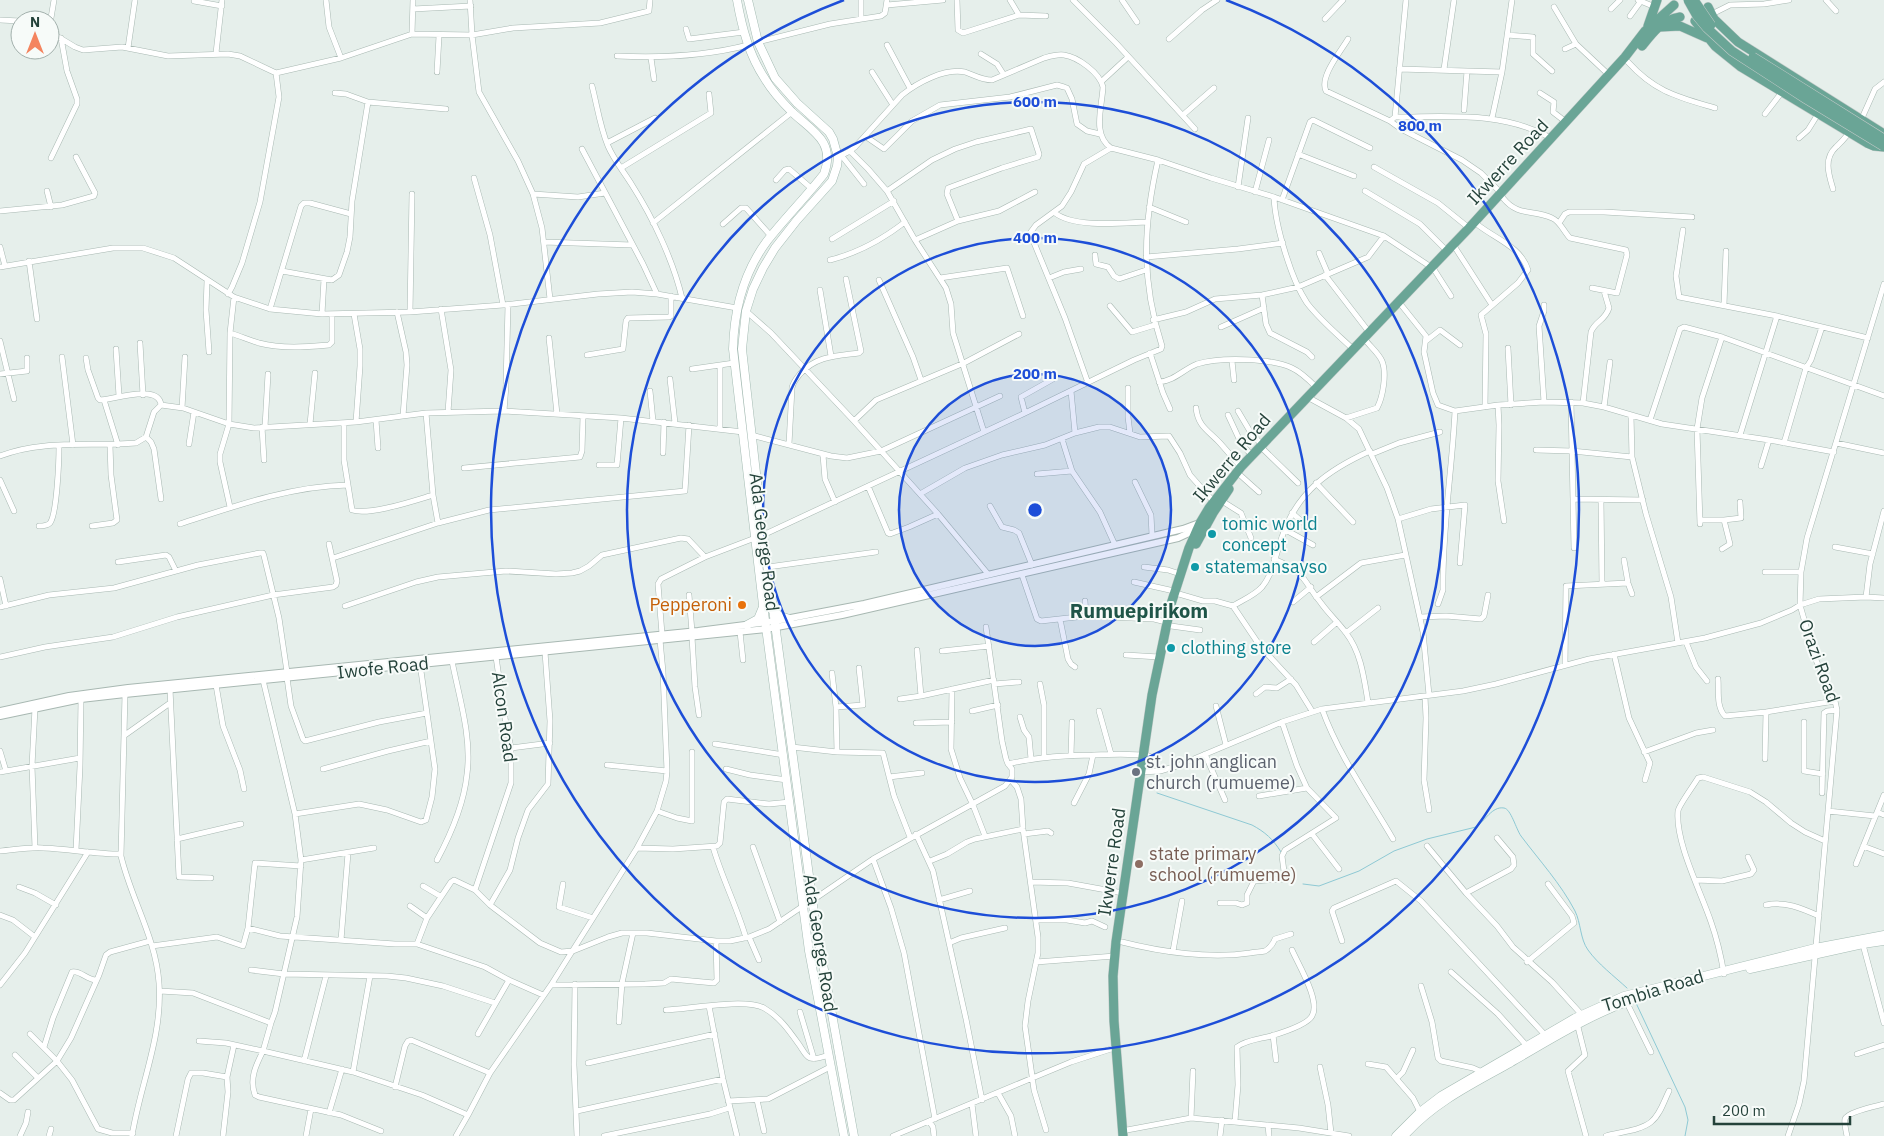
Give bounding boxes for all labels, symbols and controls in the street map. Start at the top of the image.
north arrow [10,10,60,60]
text: N [30,13,40,31]
text: 600 m [1013,92,1057,111]
street label: Ikwerre Road [1462,114,1553,209]
text: 800 m [1398,116,1442,135]
text: 400 m [1013,228,1057,247]
text: 200 m [1013,364,1057,383]
street label: Ikwerre Road [1188,409,1275,507]
street label: Ada George Road [745,471,784,613]
centre of rings [1026,501,1044,519]
place label: tomic world concept [1222,512,1318,556]
marker: tomic world concept [1206,528,1218,540]
place label: statemansayso [1205,555,1327,578]
marker: statemansayso [1189,561,1201,573]
place label: Pepperoni [649,593,732,616]
district label: Rumuepirikom [1070,597,1208,624]
marker: Pepperoni [736,599,748,611]
street label: Orazi Road [1794,616,1845,706]
place label: clothing store [1181,636,1292,659]
marker: clothing store [1165,642,1177,654]
street label: Iwofe Road [336,651,430,684]
street label: Alcon Road [487,670,522,764]
place label: st. john anglican church (rumueme) [1146,750,1296,794]
marker: st. john anglican church (rumueme) [1130,766,1142,778]
street label: Ikwerre Road [1093,806,1130,917]
place label: state primary school (rumueme) [1149,842,1297,886]
marker: state primary school (rumueme) [1133,858,1145,870]
street label: Ada George Road [798,872,843,1014]
street label: Tombia Road [1599,964,1706,1017]
scale bar [1714,1094,1850,1126]
text: 200 m [1722,1101,1766,1120]

